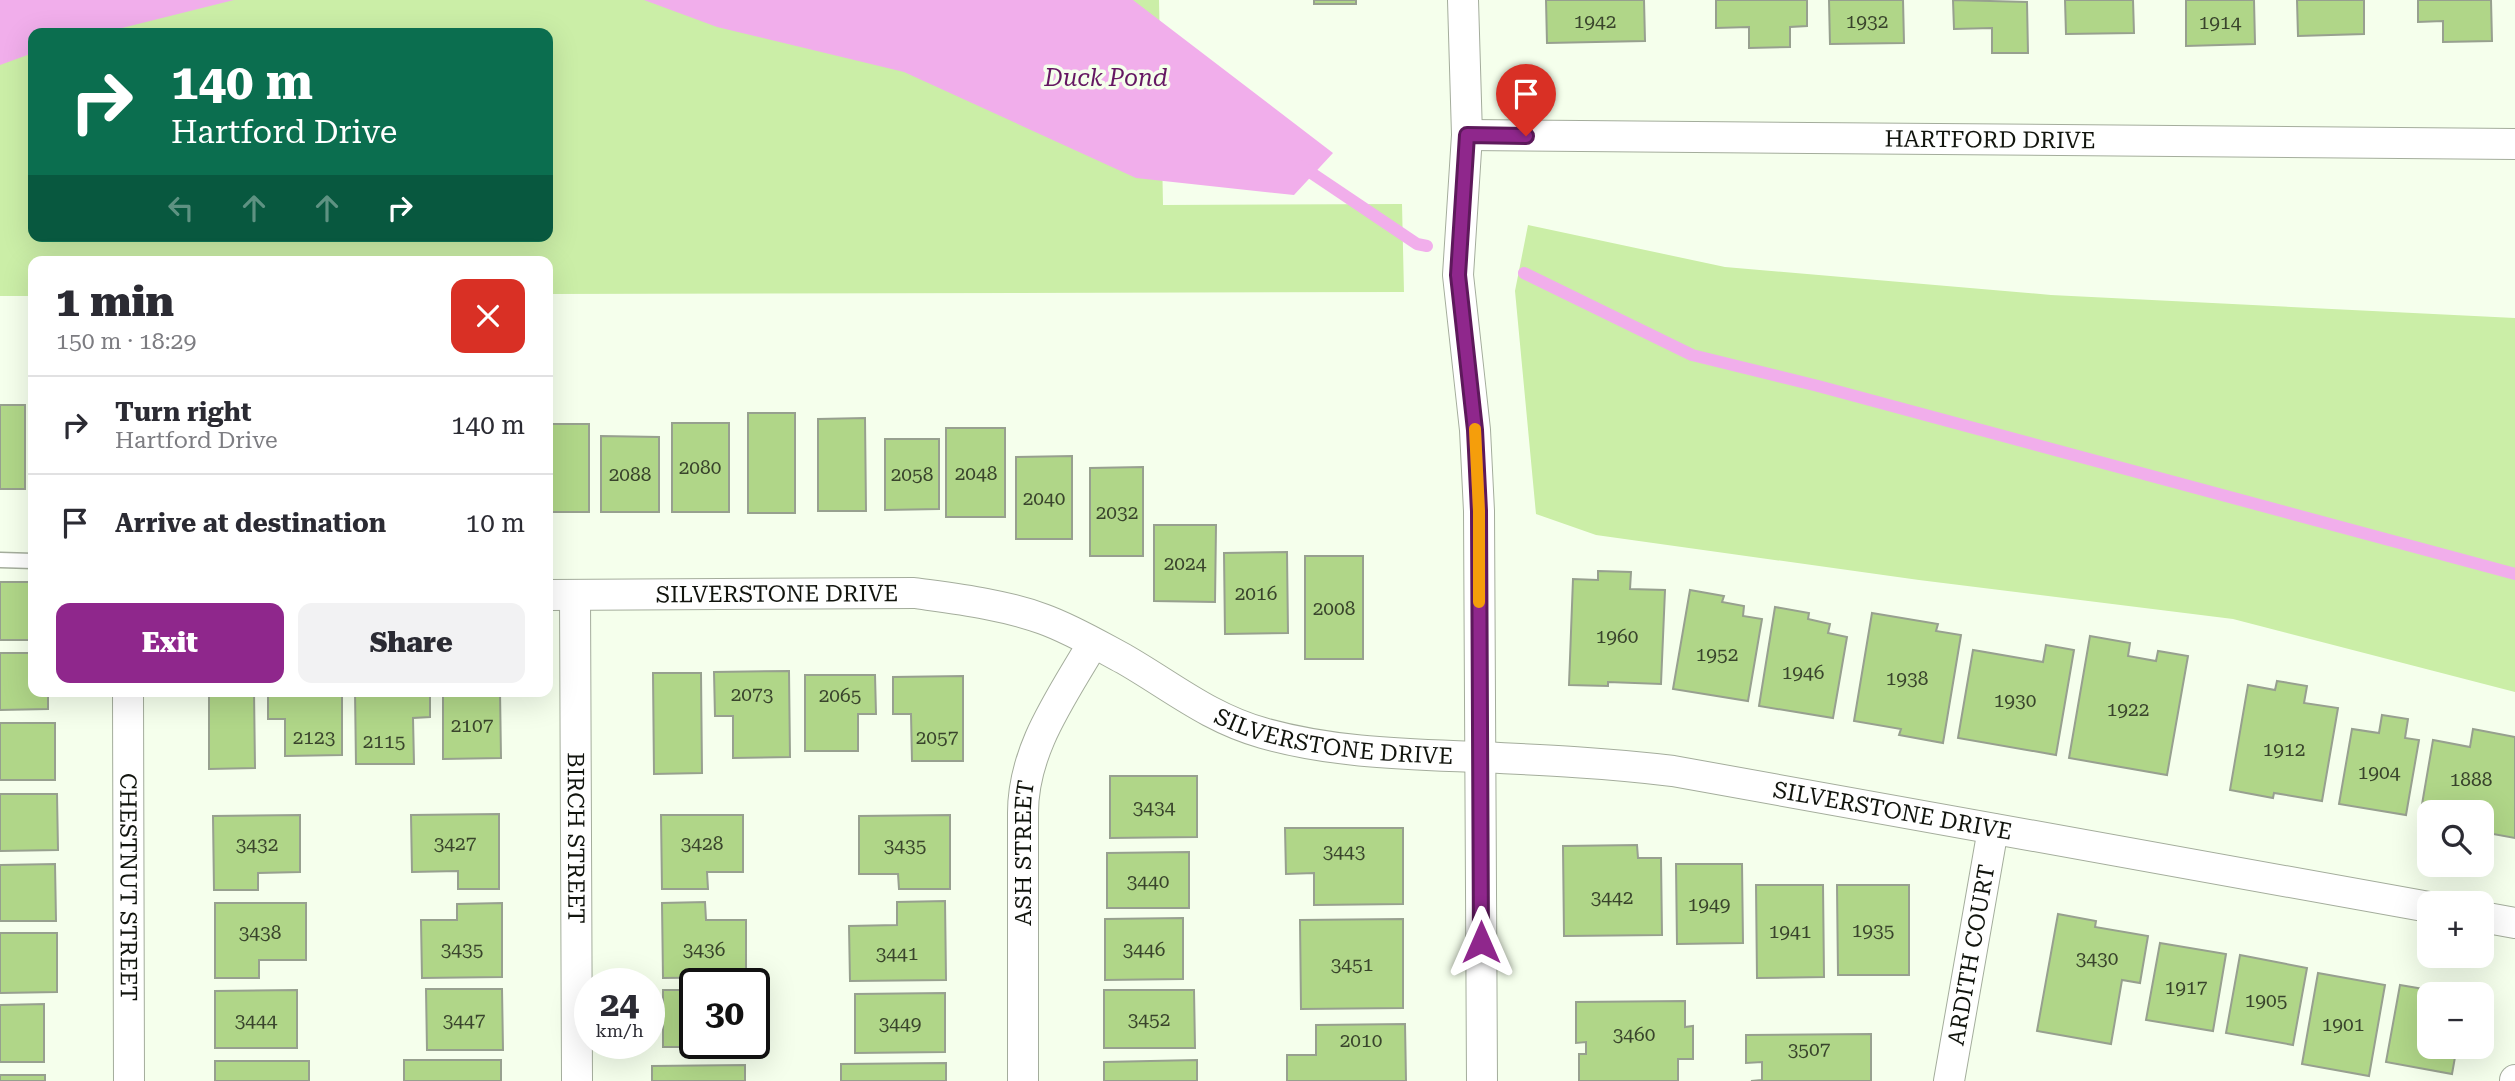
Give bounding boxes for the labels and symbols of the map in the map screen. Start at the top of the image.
house number: 1942 [1574,10,1616,33]
house number: 1932 [1846,10,1888,33]
house number: 1914 [2199,11,2242,34]
water label: Duck Pond [1043,64,1168,92]
pin [1496,64,1556,136]
street label: HARTFORD DRIVE [1884,126,2096,154]
house number: 2080 [679,456,721,479]
house number: 2048 [955,462,997,485]
house number: 2088 [609,463,651,486]
house number: 2058 [891,463,933,486]
house number: 2040 [1023,487,1065,510]
house number: 2032 [1096,501,1138,524]
house number: 2024 [1164,552,1207,575]
street label: SILVERSTONE DRIVE [656,580,898,608]
house number: 2016 [1235,582,1277,605]
house number: 2008 [1313,597,1355,620]
house number: 1960 [1596,625,1638,648]
house number: 1952 [1696,643,1738,666]
house number: 1946 [1782,661,1824,684]
house number: 1938 [1886,667,1928,690]
house number: 2073 [731,683,773,706]
house number: 2065 [819,684,861,707]
house number: 1930 [1994,689,2036,712]
house number: 1922 [2107,698,2149,721]
street label: SILVERSTONE DRIVE [1210,703,1453,770]
house number: 2107 [451,714,494,737]
house number: 2123 [293,726,335,749]
house number: 2057 [916,726,959,749]
house number: 2115 [363,730,405,753]
house number: 1912 [2263,738,2305,761]
street label: BIRCH STREET [562,752,589,924]
house number: 1904 [2358,761,2401,784]
house number: 1888 [2450,768,2492,791]
street label: CHESTNUT STREET [114,773,142,1001]
street label: SILVERSTONE DRIVE [1771,776,2014,846]
street label: ASH STREET [1010,778,1040,926]
house number: 3434 [1133,796,1176,819]
house number: 3427 [434,832,477,855]
house number: 3428 [681,832,723,855]
house number: 3432 [236,833,278,856]
house number: 3435 [884,834,926,857]
house number: 3443 [1323,840,1365,863]
street label: ARDITH COURT [1942,863,2001,1047]
house number: 3440 [1127,870,1169,893]
house number: 3442 [1591,886,1633,909]
house number: 1949 [1688,893,1730,916]
position arrow [1444,905,1518,979]
house number: 1935 [1852,919,1894,942]
house number: 1941 [1769,920,1811,943]
house number: 3438 [239,921,281,944]
house number: 3435 [441,938,483,961]
house number: 3436 [683,938,725,961]
house number: 3446 [1123,938,1165,961]
house number: 3441 [876,942,918,965]
house number: 3430 [2076,947,2118,970]
house number: 3451 [1331,953,1373,976]
speed limit sign: 30 [679,968,770,1059]
house number: 1917 [2165,976,2208,999]
house number: 1905 [2245,989,2287,1012]
house number: 3452 [1128,1008,1170,1031]
house number: 3444 [235,1009,278,1032]
house number: 3447 [443,1009,486,1032]
house number: 3449 [879,1012,921,1035]
house number: 1901 [2322,1013,2364,1036]
house number: 3460 [1613,1023,1655,1046]
house number: 2010 [1340,1029,1382,1052]
house number: 3507 [1788,1038,1831,1061]

